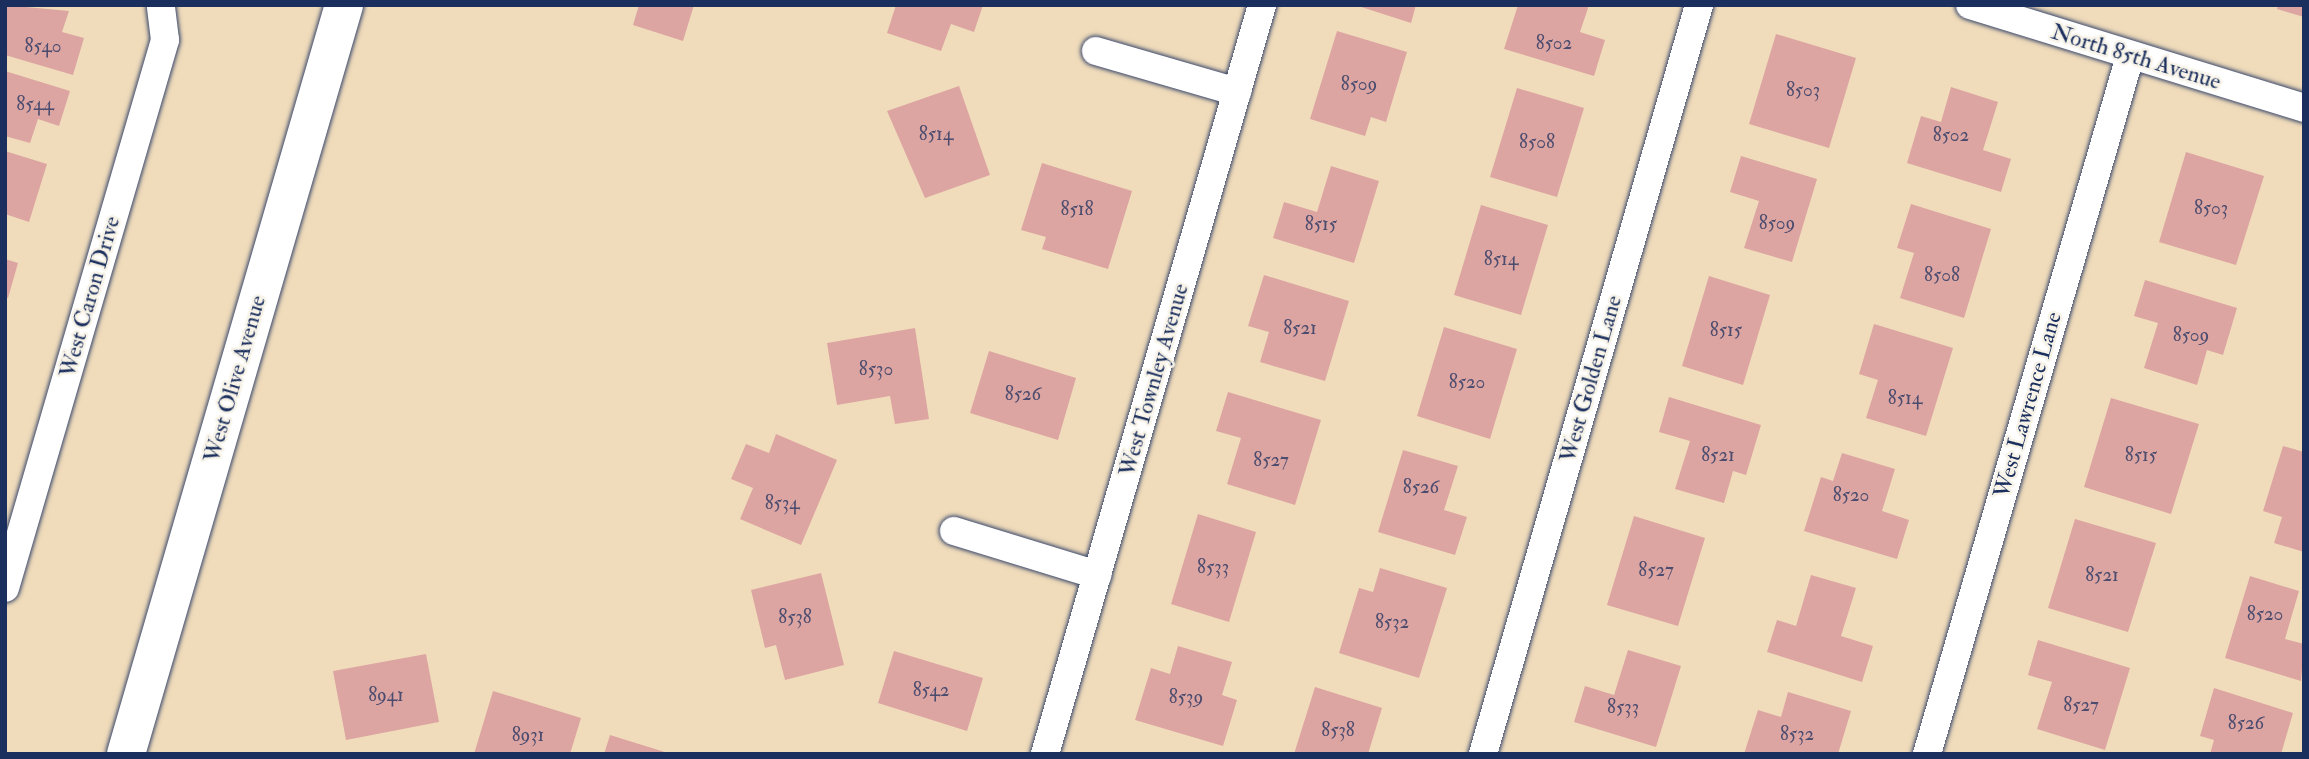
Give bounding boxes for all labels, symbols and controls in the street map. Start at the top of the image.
street label: North 85th Avenue [2048,18,2224,96]
house number: 8502 [1536,33,1572,55]
house number: 8540 [25,36,61,58]
house number: 8509 [1341,74,1377,96]
house number: 8503 [1786,80,1820,102]
house number: 8544 [16,94,54,116]
house number: 8514 [919,124,953,146]
house number: 8502 [1933,125,1969,147]
house number: 8508 [1519,132,1555,154]
house number: 8503 [2194,198,2228,220]
house number: 8518 [1061,199,1093,221]
street label: West Caron Drive [54,213,126,381]
house number: 8509 [1759,213,1795,235]
house number: 8515 [1305,214,1337,236]
house number: 8514 [1484,249,1518,271]
house number: 8508 [1924,265,1960,287]
street label: West Townley Avenue [1113,280,1195,480]
street label: West Olive Avenue [198,292,272,466]
street label: West Golden Lane [1554,292,1628,466]
street label: West Lawrence Lane [1988,309,2068,501]
house number: 8521 [1283,318,1317,340]
house number: 8515 [1710,320,1742,342]
house number: 8509 [2173,325,2209,347]
house number: 8530 [859,359,893,381]
house number: 8520 [1449,372,1485,394]
house number: 8526 [1005,384,1041,406]
house number: 8514 [1888,388,1922,410]
house number: 8521 [1701,445,1735,467]
house number: 8515 [2125,445,2157,467]
house number: 8527 [1253,450,1289,472]
house number: 8526 [1403,477,1439,499]
house number: 8520 [1833,485,1869,507]
house number: 8534 [765,493,799,515]
house number: 8533 [1197,557,1229,579]
house number: 8527 [1638,560,1674,582]
house number: 8521 [2085,565,2119,587]
house number: 8520 [2247,604,2283,626]
house number: 8538 [778,607,812,629]
house number: 8532 [1375,612,1409,634]
house number: 8542 [913,680,949,702]
house number: 8941 [368,685,404,707]
house number: 8539 [1169,687,1203,709]
house number: 8527 [2063,695,2099,717]
house number: 8533 [1607,697,1639,719]
house number: 8526 [2228,713,2264,735]
house number: 8538 [1321,720,1355,742]
house number: 8532 [1780,724,1814,746]
house number: 8931 [512,725,544,747]

